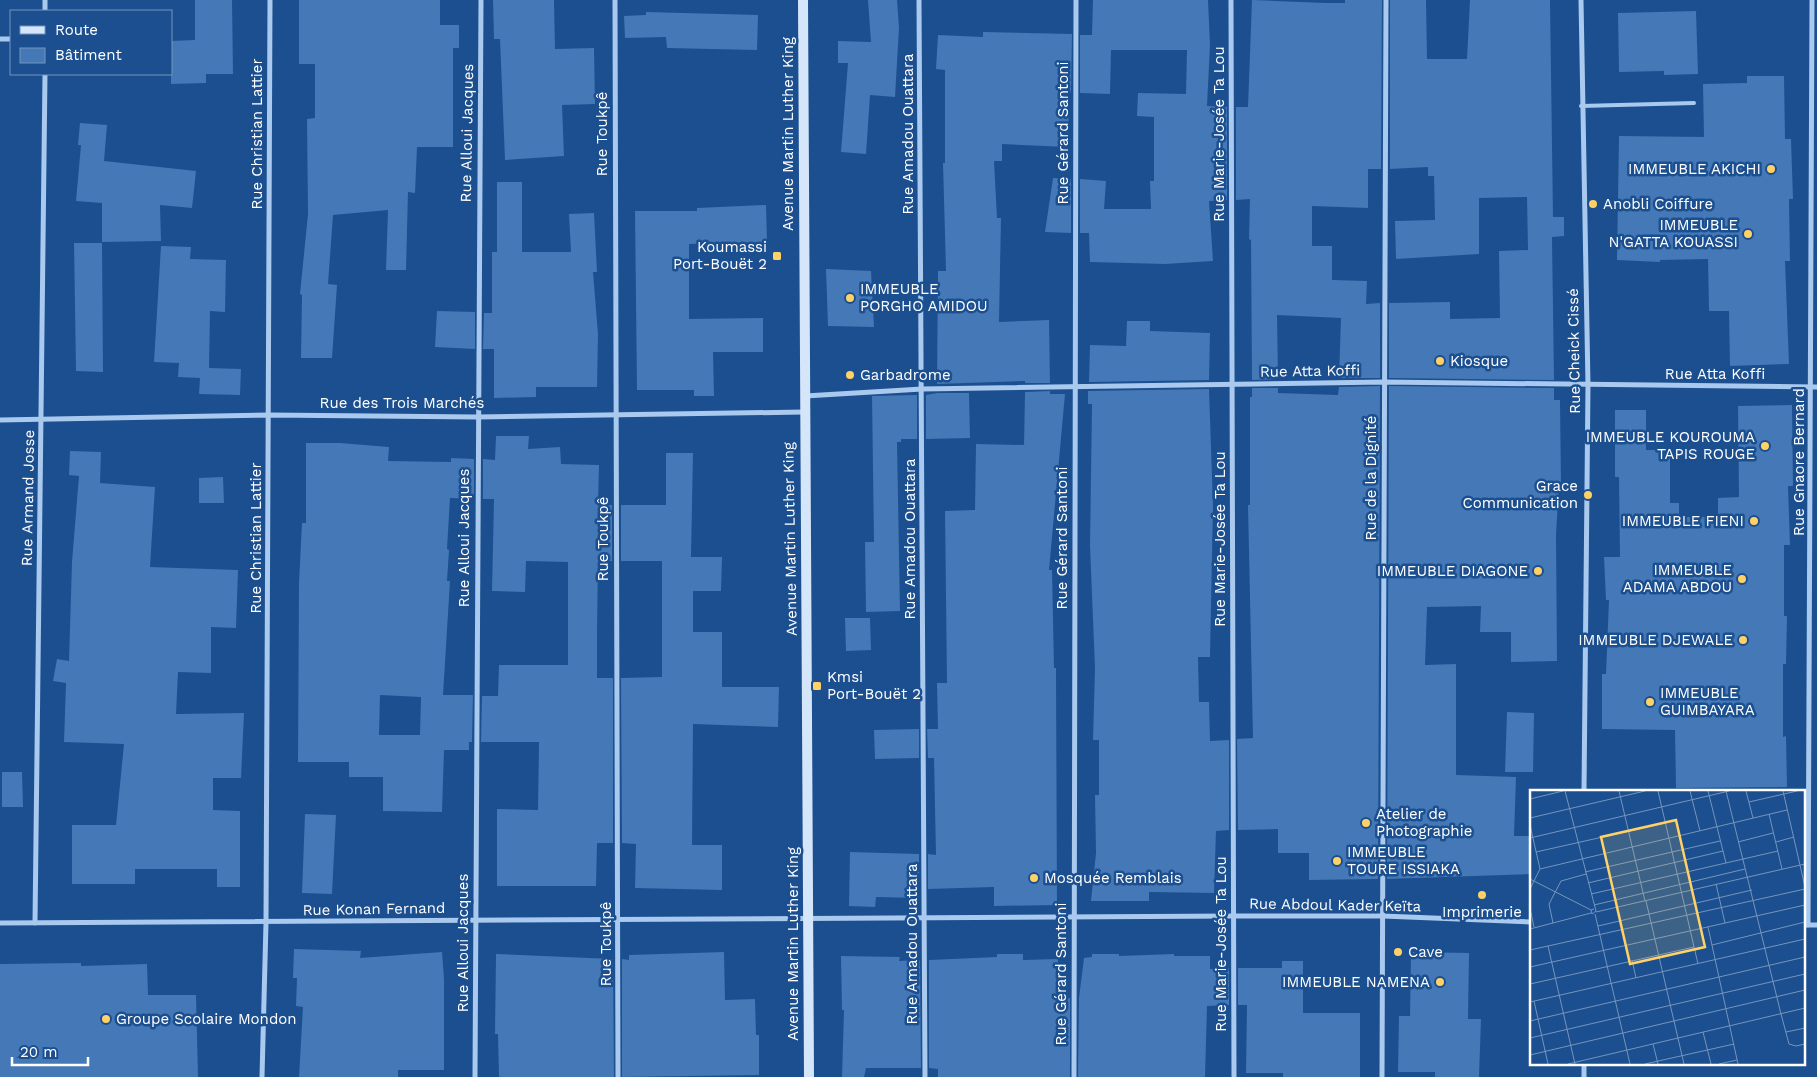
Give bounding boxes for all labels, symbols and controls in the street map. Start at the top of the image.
legend [10,10,172,75]
text: Route [55,21,98,39]
street label: Avenue Martin Luther King [779,37,797,231]
text: Bâtiment [55,46,122,64]
street label: Rue Marie-Josée Ta Lou [1210,46,1228,222]
street label: Rue Amadou Ouattara [899,53,917,214]
street label: Rue Christian Lattier [248,58,266,210]
street label: Rue Gérard Santoni [1054,62,1072,204]
street label: Rue Alloui Jacques [457,63,477,202]
street label: Rue Toukpê [593,92,611,176]
place label: IMMEUBLE AKICHI [1628,160,1761,178]
marker: IMMEUBLE AKICHI [1765,163,1777,175]
place label: Anobli Coiffure [1603,195,1713,213]
marker: Anobli Coiffure [1587,198,1599,210]
place label: IMMEUBLE N'GATTA KOUASSI [1609,216,1738,251]
marker: IMMEUBLE N'GATTA KOUASSI [1742,228,1754,240]
place label: Koumassi Port-Bouët 2 [673,238,767,273]
marker: Koumassi Port-Bouët 2 [771,250,783,262]
place label: IMMEUBLE PORGHO AMIDOU [860,280,988,315]
street label: Rue Cheick Cissé [1564,288,1584,414]
marker: IMMEUBLE PORGHO AMIDOU [844,292,856,304]
place label: Kiosque [1450,352,1508,370]
marker: Kiosque [1434,355,1446,367]
street label: Rue Atta Koffi [1260,361,1360,381]
street label: Rue Atta Koffi [1665,365,1765,383]
place label: Garbadrome [860,366,951,384]
marker: Garbadrome [844,369,856,381]
street label: Rue Gnaore Bernard [1790,388,1808,536]
street label: Rue des Trois Marchés [320,394,484,412]
street label: Rue de la Dignité [1362,416,1380,540]
place label: IMMEUBLE KOUROUMA TAPIS ROUGE [1586,428,1755,463]
street label: Rue Armand Josse [18,430,38,566]
marker: IMMEUBLE KOUROUMA TAPIS ROUGE [1759,440,1771,452]
street label: Avenue Martin Luther King [779,442,801,636]
street label: Rue Marie-Josée Ta Lou [1211,451,1229,627]
street label: Rue Amadou Ouattara [901,458,919,619]
street label: Rue Christian Lattier [247,462,265,614]
street label: Rue Gérard Santoni [1053,467,1071,609]
street label: Rue Alloui Jacques [455,469,473,607]
place label: Grace Communication [1462,477,1578,512]
marker: Grace Communication [1582,489,1594,501]
street label: Rue Toukpê [594,497,612,581]
place label: IMMEUBLE FIENI [1622,512,1744,530]
marker: IMMEUBLE FIENI [1748,515,1760,527]
place label: IMMEUBLE ADAMA ABDOU [1623,561,1732,596]
place label: IMMEUBLE DIAGONE [1377,562,1528,580]
marker: IMMEUBLE DIAGONE [1532,565,1544,577]
marker: IMMEUBLE ADAMA ABDOU [1736,573,1748,585]
place label: IMMEUBLE DJEWALE [1578,631,1733,649]
marker: IMMEUBLE DJEWALE [1737,634,1749,646]
place label: Kmsi Port-Bouët 2 [827,668,921,703]
marker: Kmsi Port-Bouët 2 [811,680,823,692]
place label: IMMEUBLE GUIMBAYARA [1660,684,1755,719]
marker: IMMEUBLE GUIMBAYARA [1644,696,1656,708]
inset map [1530,790,1804,1064]
place label: Atelier de Photographie [1376,805,1472,840]
marker: Atelier de Photographie [1360,817,1372,829]
place label: IMMEUBLE TOURE ISSIAKA [1347,843,1460,878]
street label: Avenue Martin Luther King [784,847,802,1041]
marker: IMMEUBLE TOURE ISSIAKA [1331,855,1343,867]
street label: Rue Marie-Josée Ta Lou [1212,856,1230,1032]
street label: Rue Amadou Ouattara [903,863,921,1024]
place label: Mosquée Remblais [1044,869,1182,887]
marker: Mosquée Remblais [1028,872,1040,884]
street label: Rue Alloui Jacques [454,874,472,1012]
marker: Imprimerie [1476,889,1488,901]
street label: Rue Abdoul Kader Keïta [1249,894,1422,916]
street label: Rue Konan Fernand [302,899,446,919]
street label: Rue Toukpê [597,902,615,986]
street label: Rue Gérard Santoni [1052,903,1070,1045]
place label: Imprimerie [1442,903,1522,921]
place label: Cave [1408,943,1443,961]
marker: Cave [1392,946,1404,958]
place label: IMMEUBLE NAMENA [1282,973,1430,991]
marker: IMMEUBLE NAMENA [1434,976,1446,988]
place label: Groupe Scolaire Mondon [116,1010,297,1028]
marker: Groupe Scolaire Mondon [100,1013,112,1025]
scale bar [12,1034,89,1066]
text: 20 m [20,1043,58,1061]

